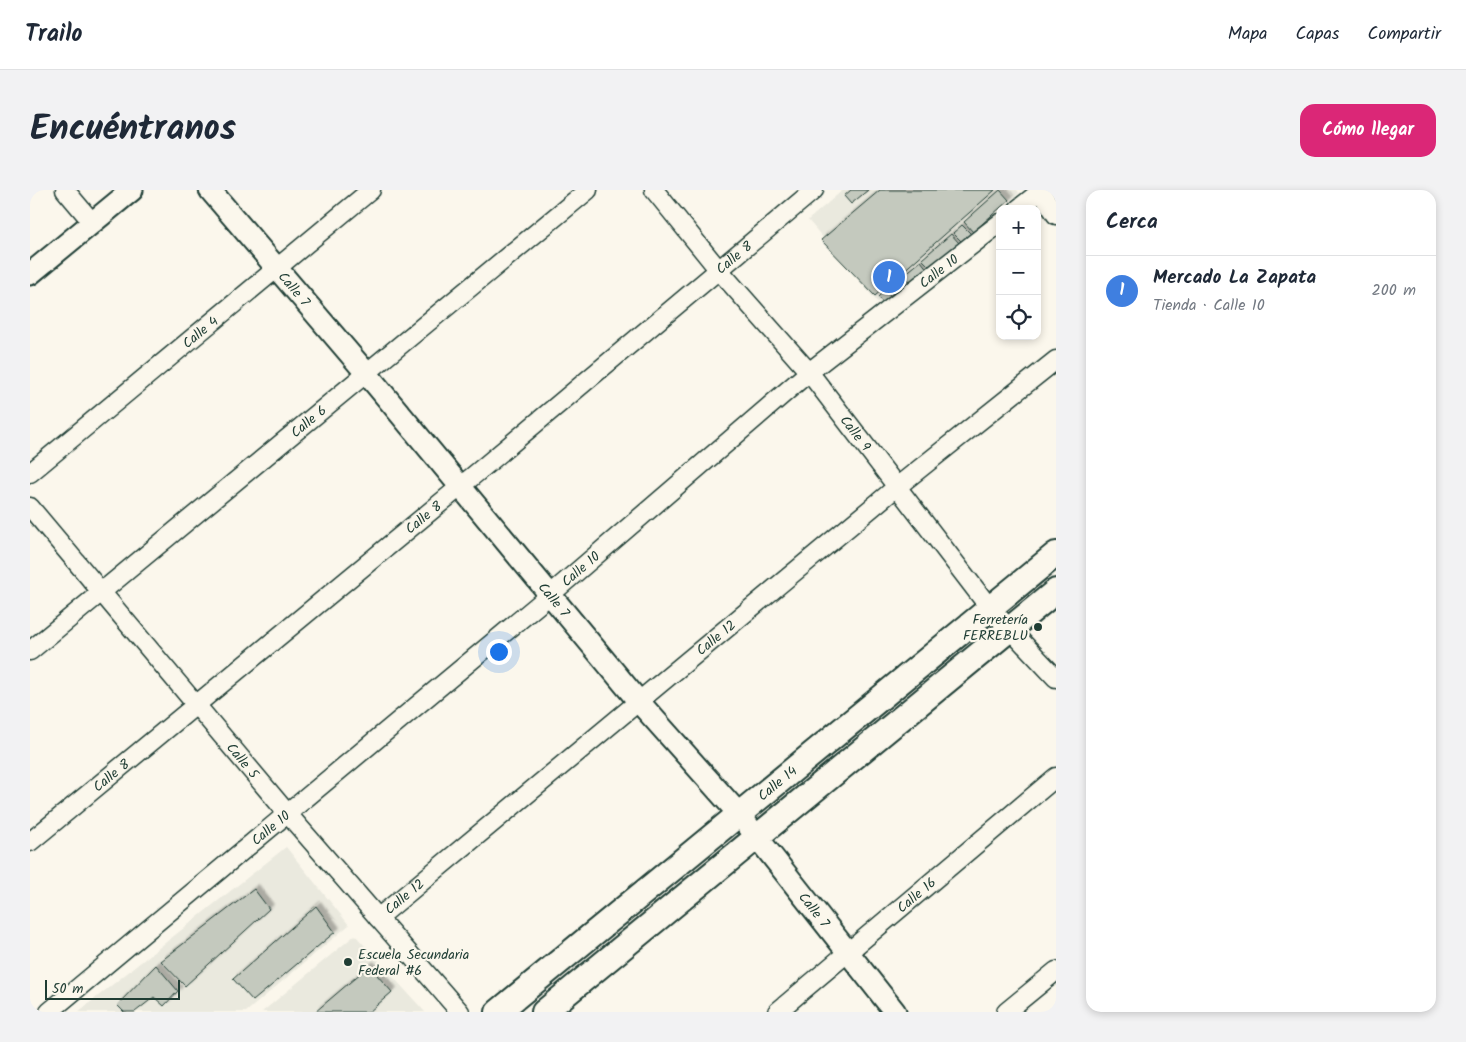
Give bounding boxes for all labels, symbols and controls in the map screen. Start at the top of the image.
text: Trailo [25,15,83,54]
text: Mapa [1228,20,1268,49]
text: Capas [1296,20,1340,49]
text: Compartir [1368,20,1441,49]
text: Encuéntranos [30,102,236,158]
button: Cómo llegar [1300,104,1436,157]
map controls [996,205,1041,340]
button: + [996,205,1041,250]
text: Cerca [1106,206,1158,239]
street label: Calle 8 [711,236,758,280]
street label: Calle 10 [915,249,964,294]
button: − [996,250,1041,295]
pin: 1 [873,258,905,296]
text: Mercado La Zapata [1153,263,1316,293]
street label: Calle 7 [272,267,315,312]
text: 1 [1120,278,1124,303]
text: 200 m [1372,278,1416,303]
text: Tienda · Calle 10 [1153,293,1265,318]
button: locate [996,295,1041,340]
street label: Calle 4 [178,311,224,354]
street label: Calle 6 [286,400,332,444]
street label: Calle 9 [834,411,876,457]
street label: Calle 8 [401,496,448,540]
street label: Calle 10 [557,546,605,593]
street label: Calle 7 [532,578,575,623]
place label: Ferretería FERREBLU [963,609,1028,647]
street label: Calle 12 [691,615,741,662]
marker: Ferretería FERREBLU [1032,621,1044,633]
your location [486,639,512,665]
street label: Calle 5 [220,738,265,785]
street label: Calle 8 [88,754,135,798]
street label: Calle 14 [753,760,803,807]
street label: Calle 10 [247,806,295,851]
street label: Calle 16 [892,872,942,919]
street label: Calle 12 [380,874,430,920]
street label: Calle 7 [792,888,835,933]
place label: Escuela Secundaria Federal #6 [358,944,469,982]
marker: Escuela Secundaria Federal #6 [342,956,354,968]
scale bar [45,977,180,1000]
text: 50 m [52,978,83,1000]

